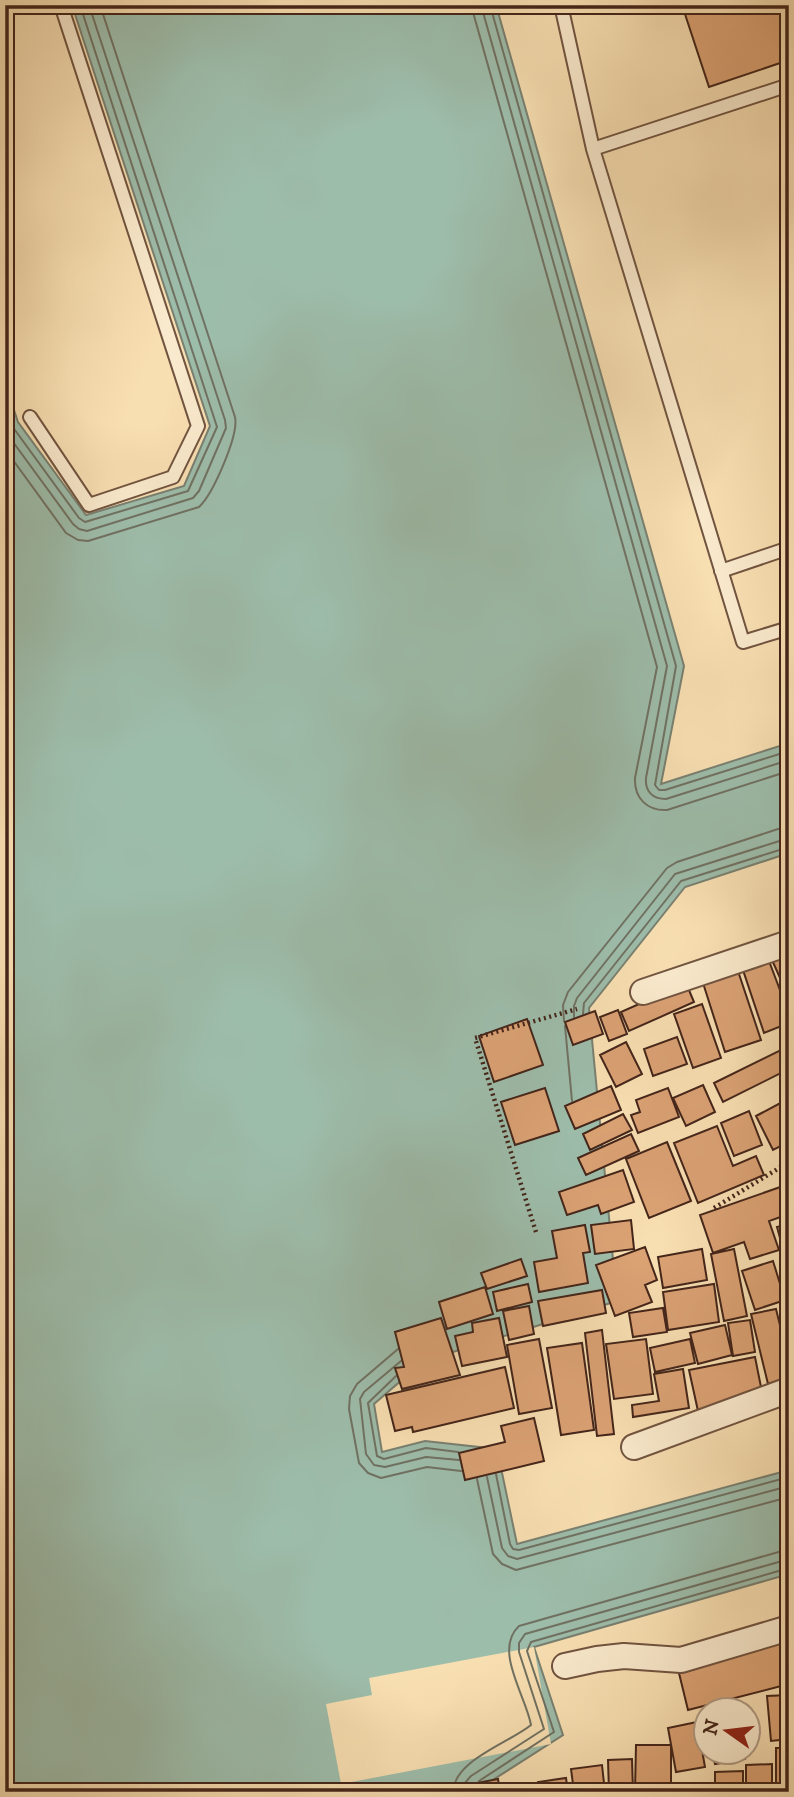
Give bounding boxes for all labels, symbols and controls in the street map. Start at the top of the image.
north arrow [692,1696,762,1766]
text: N [699,1717,725,1738]

